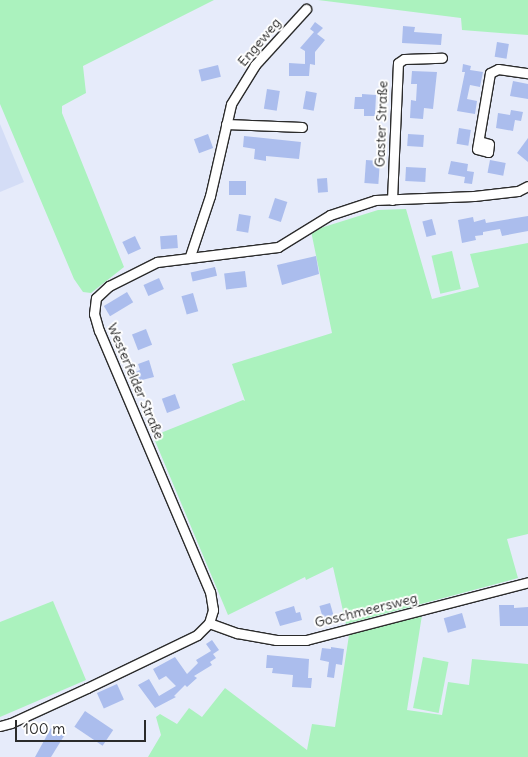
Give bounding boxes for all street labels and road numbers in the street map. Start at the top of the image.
street label: Engeweg [234,14,284,70]
street label: Gaster Straße [371,80,391,168]
street label: Westerfelder Straße [104,320,168,442]
street label: Goschmeersweg [313,589,419,631]

